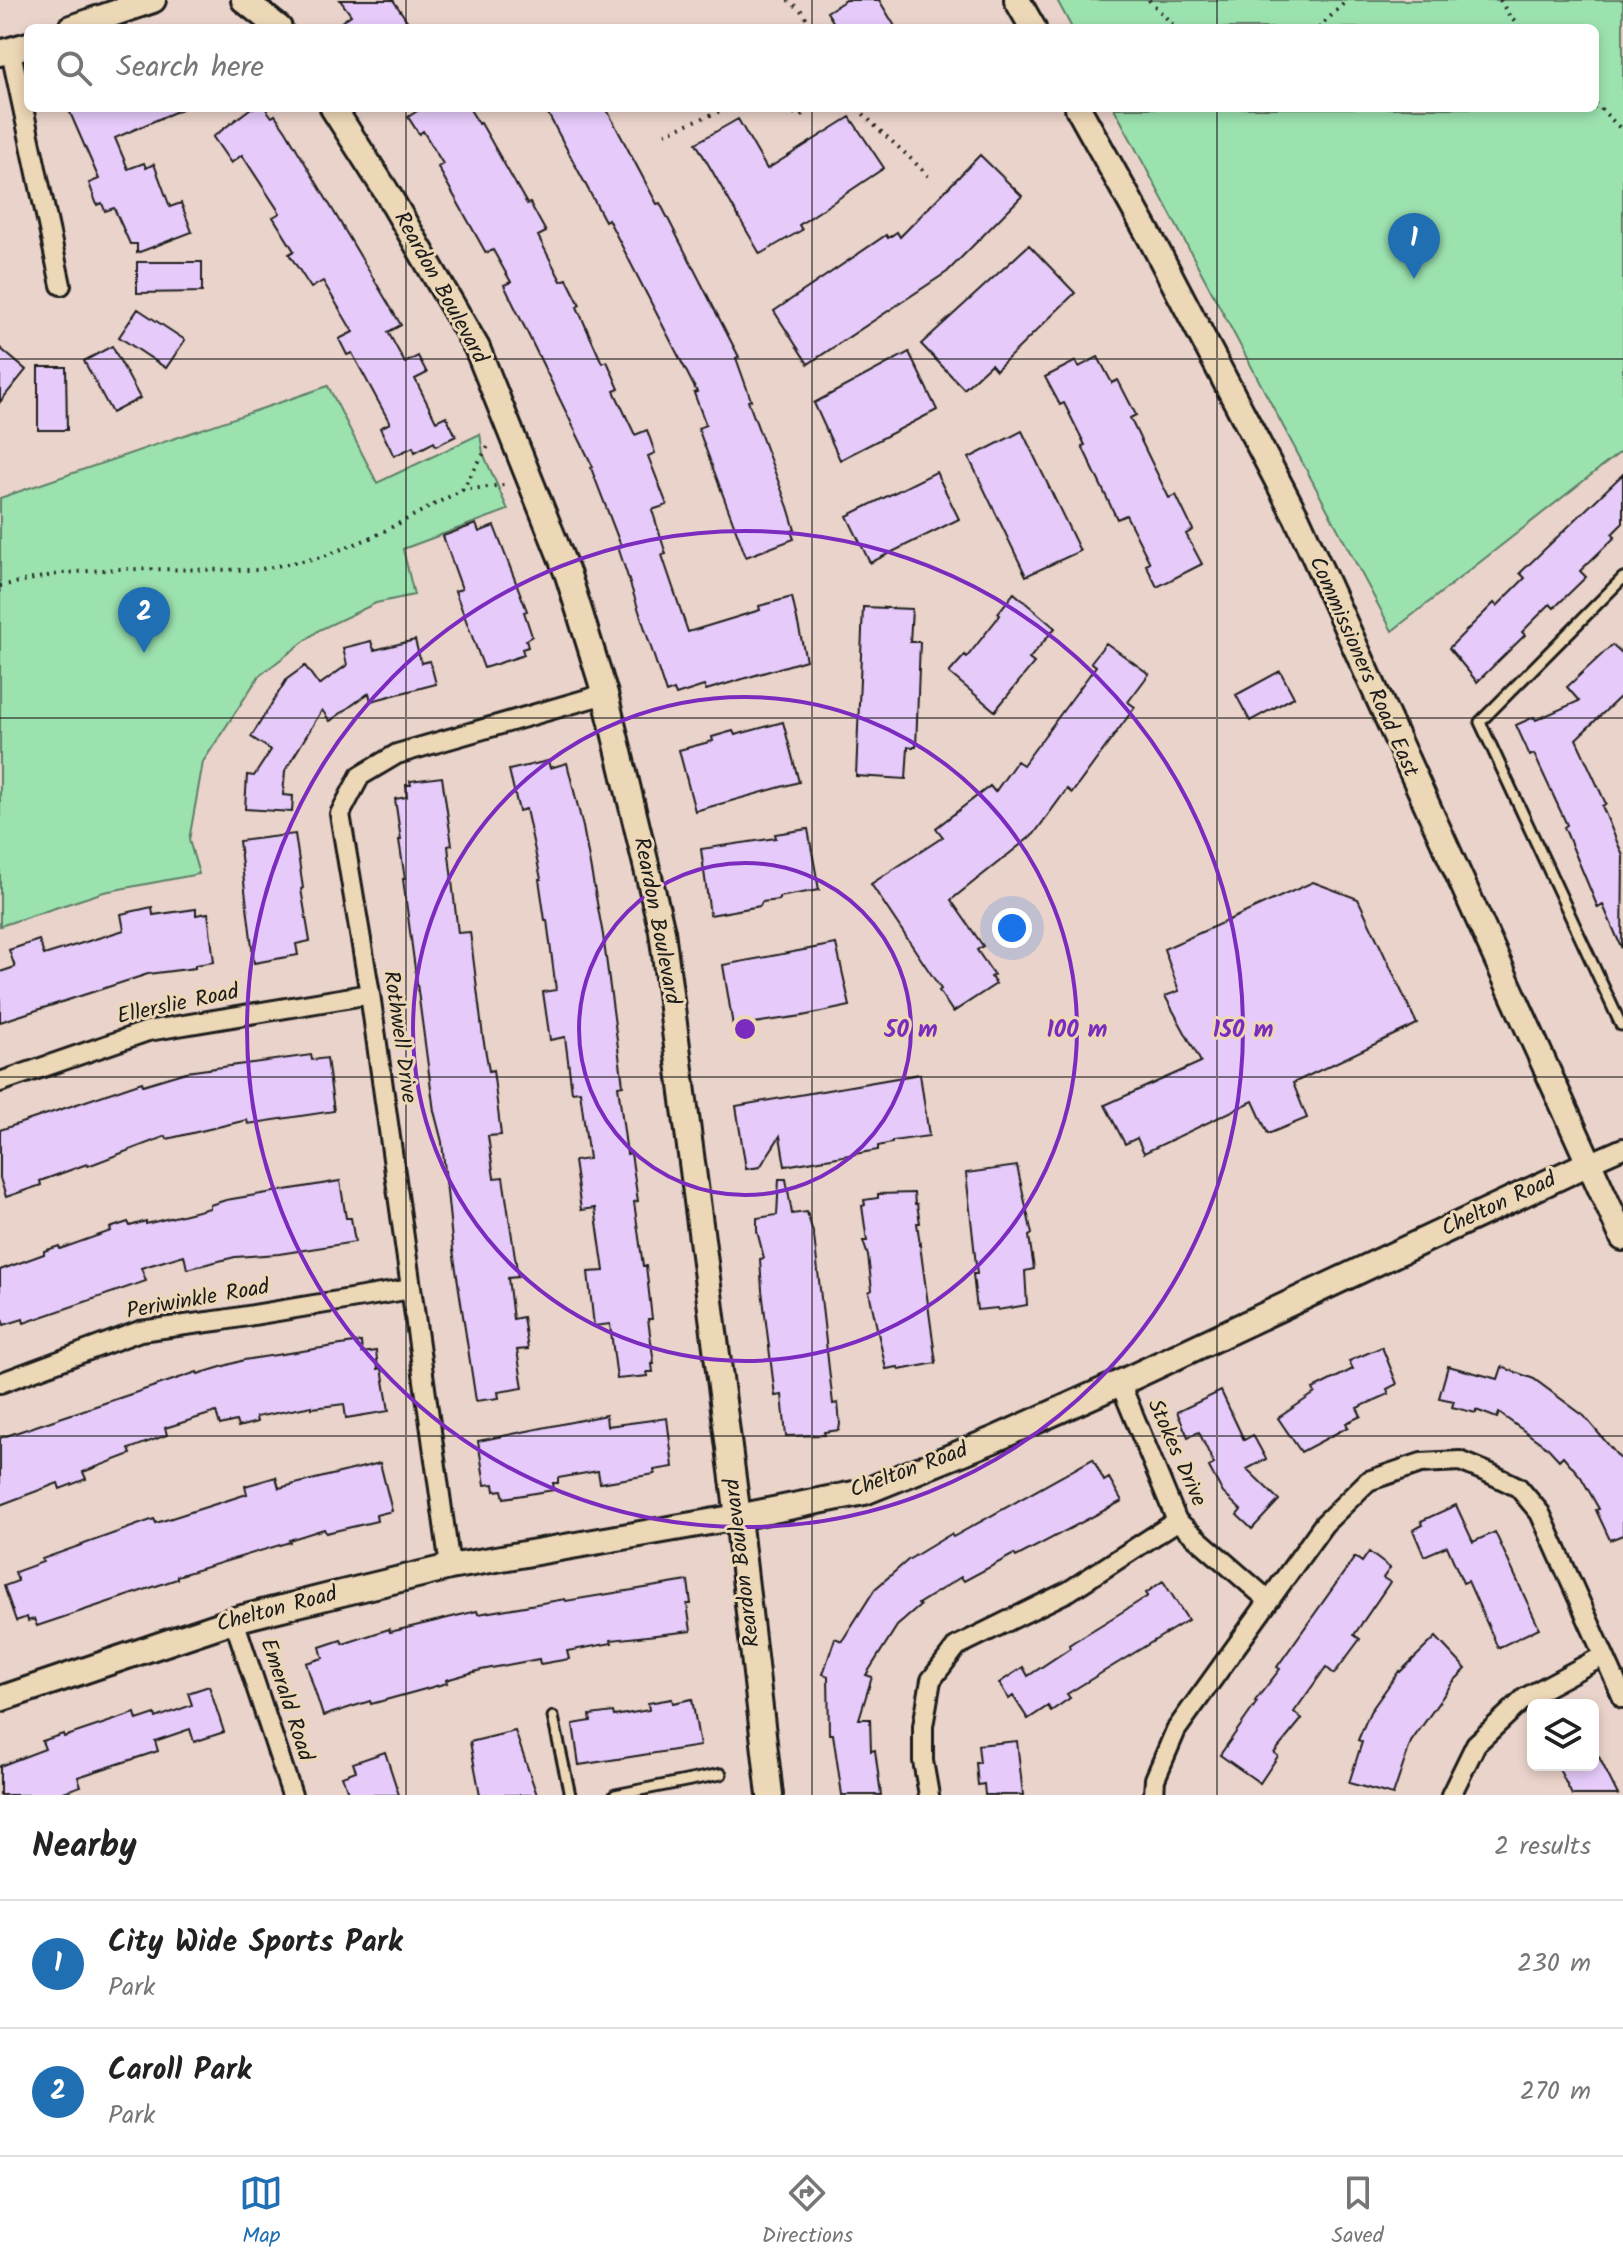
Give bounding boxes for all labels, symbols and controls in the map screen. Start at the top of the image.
search box [24,24,1599,112]
text: Search here [116,44,264,92]
icon: search [52,46,96,90]
street label: Reardon Boulevard [384,205,497,372]
pin: 1 [1388,213,1440,279]
street label: Commissioners Road East [1299,551,1428,783]
pin: 2 [118,587,170,653]
street label: Reardon Boulevard [623,834,690,1009]
your location [992,908,1032,948]
street label: Rothwell Drive [372,969,426,1106]
street label: Ellerslie Road [114,975,243,1035]
text: 50 m [883,1011,938,1050]
text: 100 m [1047,1011,1107,1050]
text: 150 m [1213,1011,1273,1050]
centre of rings [731,1015,759,1043]
street label: Chelton Road [1436,1163,1563,1247]
street label: Periwinkle Road [124,1270,273,1330]
street label: Stokes Drive [1137,1394,1215,1512]
street label: Chelton Road [845,1433,974,1509]
street label: Reardon Boulevard [715,1476,771,1649]
street label: Chelton Road [213,1577,342,1643]
street label: Emerald Road [250,1634,323,1767]
map controls [1527,1699,1599,1771]
button: layers [1527,1699,1599,1771]
text: Nearby [32,1820,137,1874]
text: 2 results [1494,1826,1591,1868]
text: City Wide Sports Park [108,1919,402,1967]
text: 1 [54,1943,62,1985]
text: 230 m [1517,1943,1591,1985]
text: Park [108,1967,155,2009]
text: Caroll Park [108,2047,251,2095]
text: 2 [50,2071,66,2113]
text: 270 m [1520,2071,1591,2113]
text: Park [108,2095,155,2137]
tab: Map [239,2171,283,2254]
tab: Directions [762,2171,853,2254]
tab: Saved [1332,2171,1384,2254]

